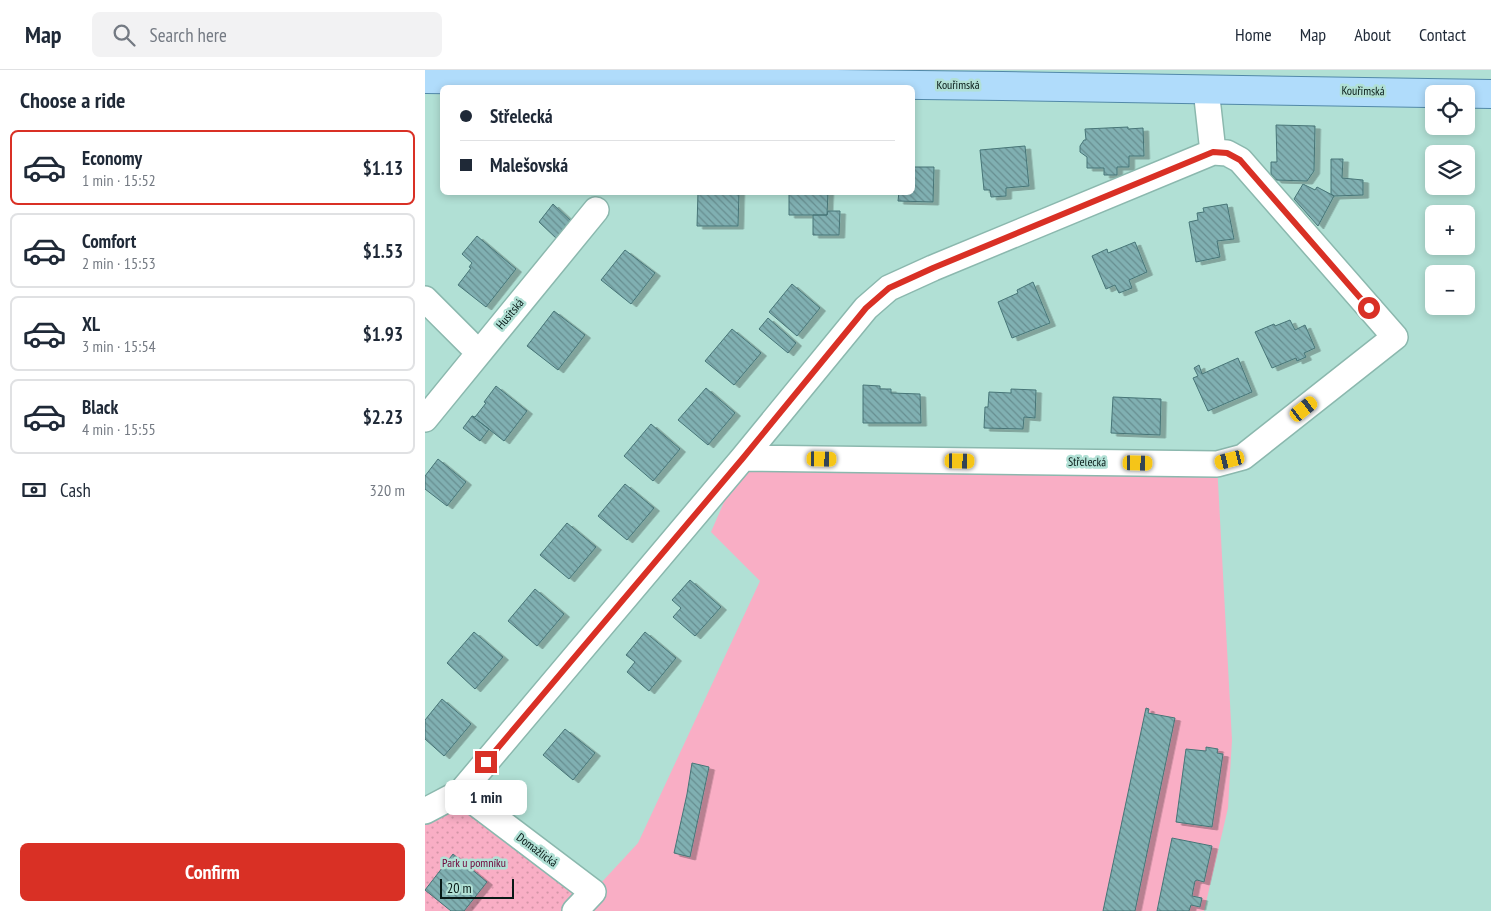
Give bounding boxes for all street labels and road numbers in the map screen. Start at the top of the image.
street label: Kouřimská [936,77,980,92]
street label: Kouřimská [1341,83,1385,98]
street label: Husitská [493,295,527,332]
street label: Střelecká [1068,454,1106,469]
street label: Domažlická [514,829,561,870]

